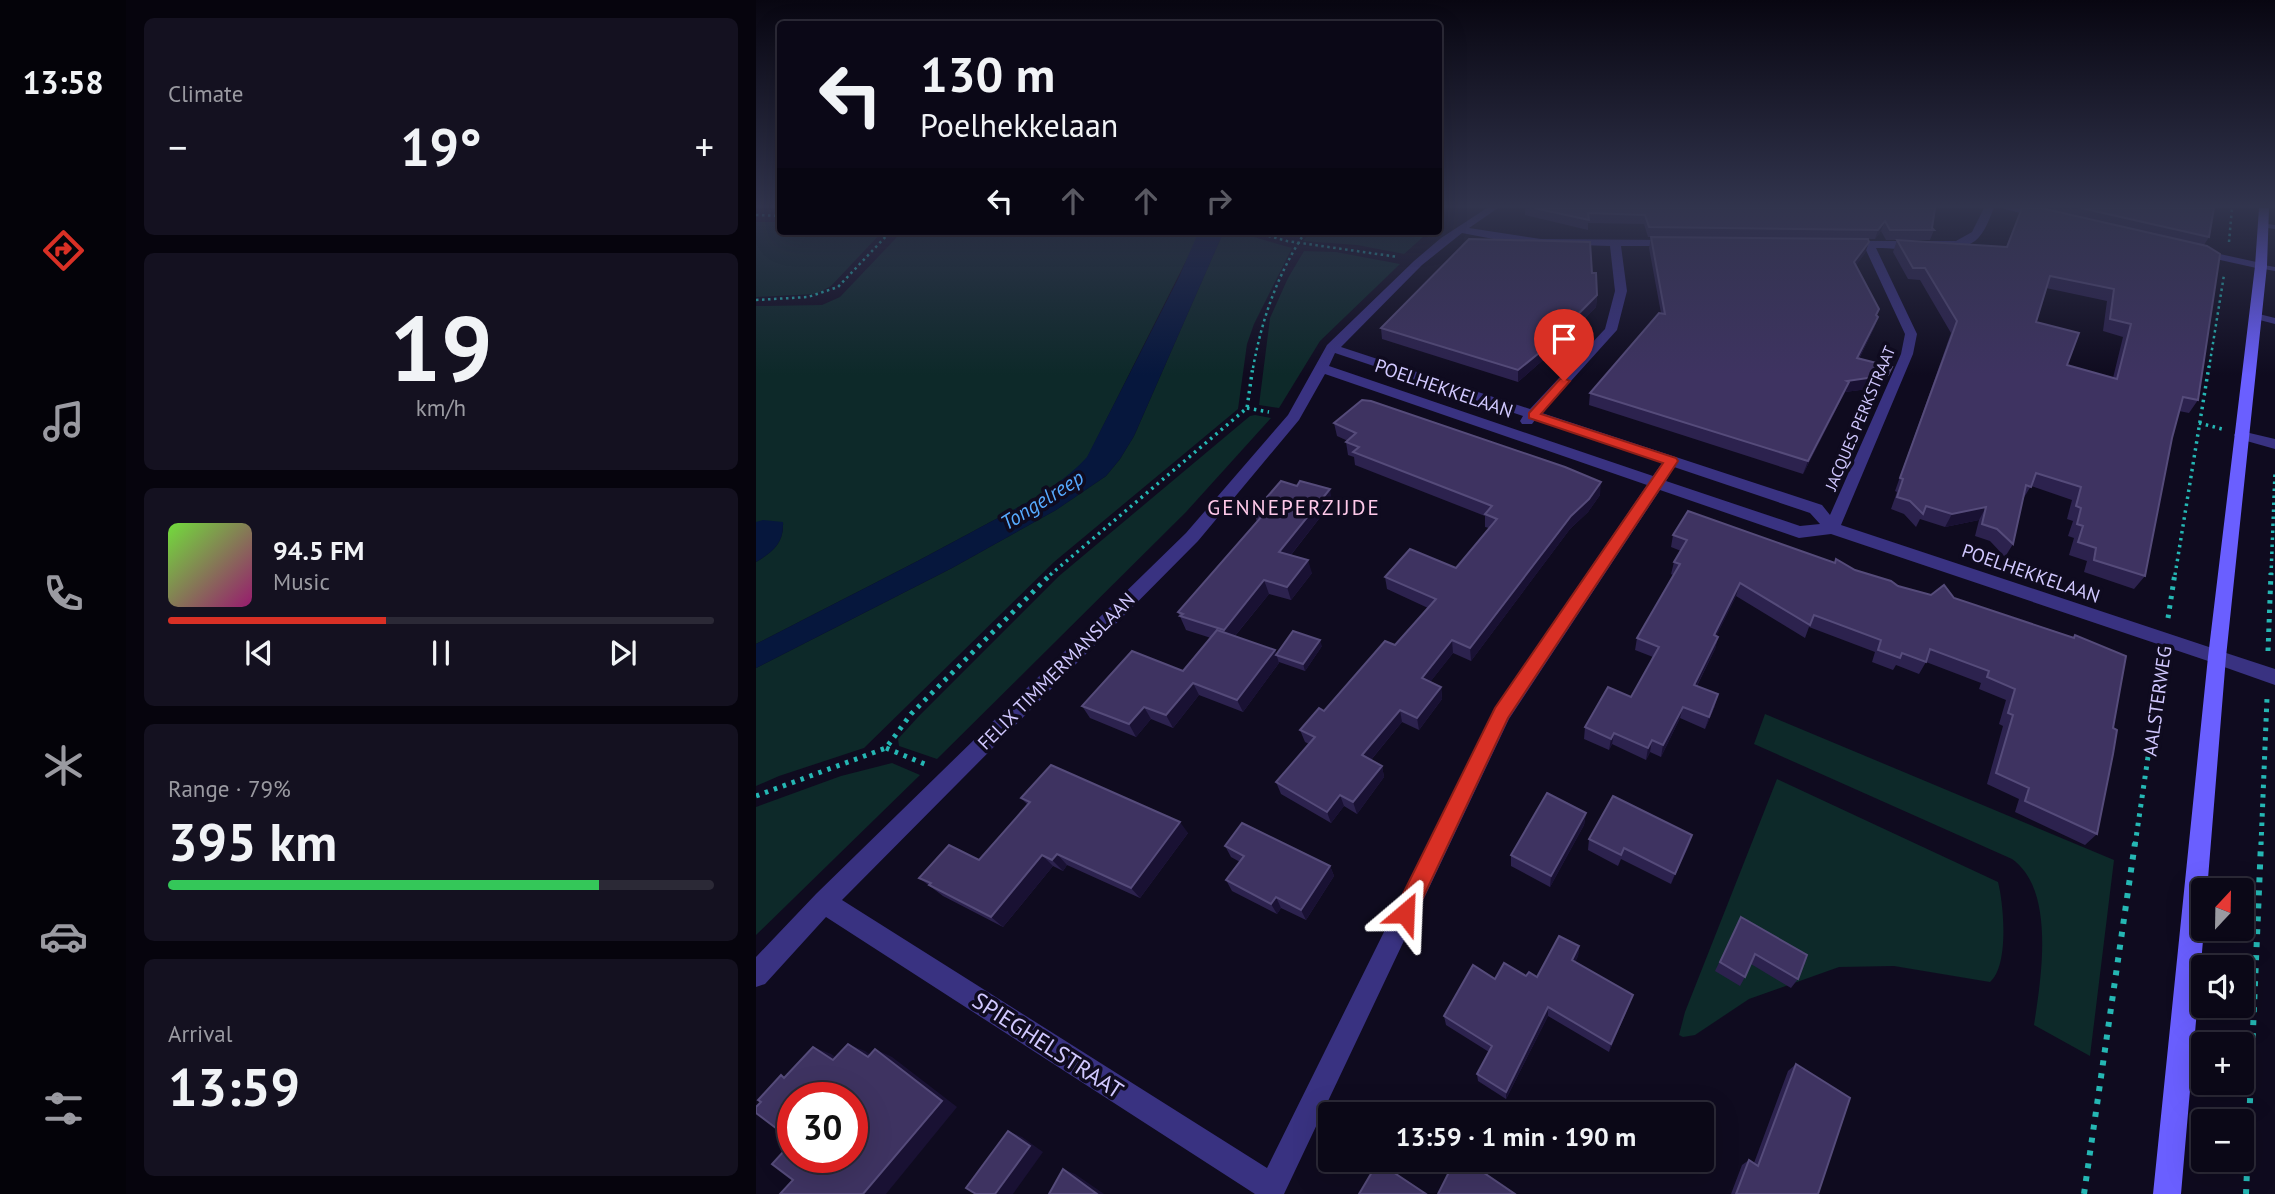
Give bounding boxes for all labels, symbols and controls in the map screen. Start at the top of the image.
text: 130 m [920,42,1055,106]
icon: left [805,49,896,140]
text: 13:58 [22,61,104,103]
text: Climate [168,79,243,108]
text: Poelhekkelaan [920,104,1118,146]
text: 19° [400,113,482,180]
text: − [168,122,187,171]
text: + [695,122,714,171]
icon: left [981,182,1019,220]
icon: ahead [1054,182,1092,220]
icon: ahead [1127,182,1165,220]
icon: right [1200,182,1238,220]
icon: directions [39,226,88,275]
text: 19 [389,288,493,406]
pin [1534,309,1594,381]
icon: arrive [1545,320,1583,358]
street label: JACQUES PERKSTRAAT [1820,343,1900,494]
street label: POELHEKKELAAN [1372,353,1516,423]
text: km/h [416,393,466,422]
icon: music [39,397,88,446]
water label: Tongelreep [995,464,1089,536]
district label: GENNEPERZIJDE [1207,494,1381,521]
text: 94.5 FM [273,534,364,567]
street label: POELHEKKELAAN [1959,538,2103,608]
text: Music [273,567,330,596]
icon: phone [39,569,88,618]
street label: FELIX TIMMERMANSLAAN [972,587,1140,755]
icon: previous [240,634,278,672]
icon: pause [422,634,460,672]
icon: next [604,634,642,672]
street label: AALSTERWEG [2137,644,2177,758]
icon: climate [39,741,88,790]
text: Range · 79% [168,774,291,803]
text: 395 km [168,808,337,875]
position arrow [1368,876,1442,950]
north arrow [2191,878,2254,942]
map controls [2191,878,2254,1172]
icon: car [39,912,88,961]
button: sound [2191,955,2254,1018]
street label: SPIEGHELSTRAAT [967,985,1129,1105]
text: Arrival [168,1019,232,1048]
button: + [2191,1032,2254,1095]
text: 13:59 [168,1053,300,1120]
speed limit sign: 30 [777,1082,868,1173]
icon: filters [39,1084,88,1133]
button: − [2191,1109,2254,1172]
text: 13:59 · 1 min · 190 m [1396,1120,1636,1153]

